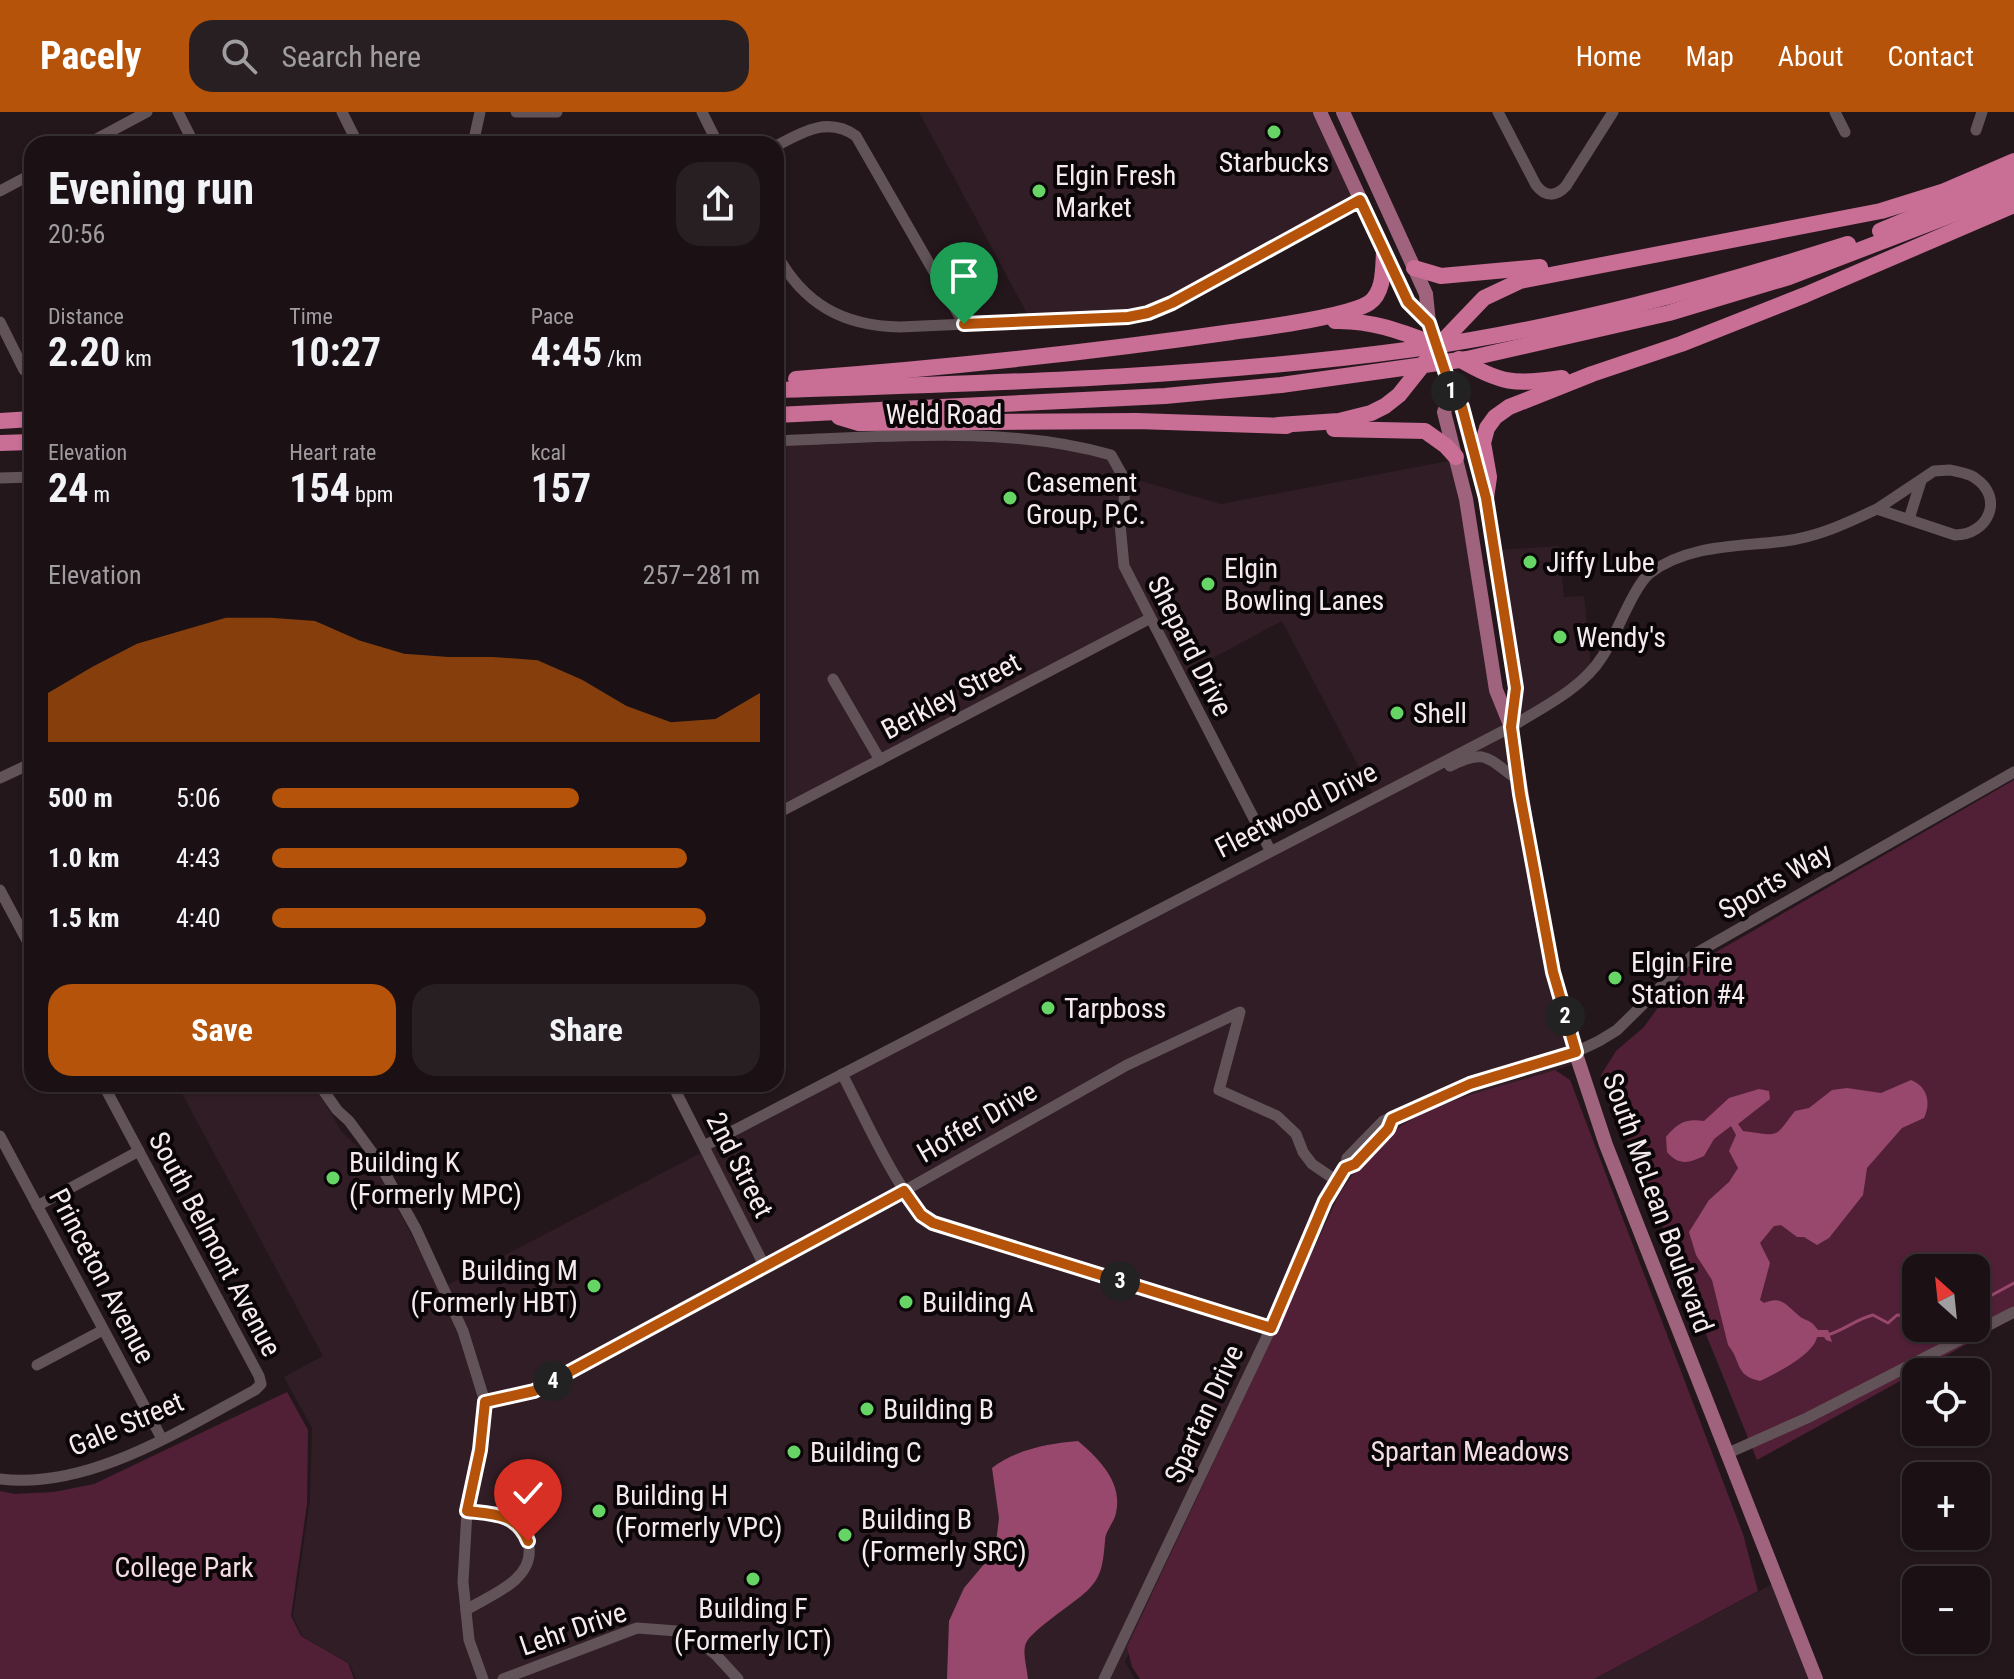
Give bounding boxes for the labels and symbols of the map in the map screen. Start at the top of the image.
marker: Starbucks [1265,123,1283,141]
place label: Starbucks [1219,146,1329,179]
place label: Elgin Fresh Market [1055,159,1176,224]
marker: Elgin Fresh Market [1030,182,1048,200]
pin [930,242,998,324]
pin: 1 [1431,371,1471,411]
street label: Weld Road [886,398,1003,431]
place label: Casement Group, P.C. [1026,466,1146,531]
marker: Casement Group, P.C. [1001,489,1019,507]
place label: Jiffy Lube [1546,546,1655,579]
place label: Elgin Bowling Lanes [1224,552,1384,617]
marker: Jiffy Lube [1521,553,1539,571]
street label: Shepard Drive [1141,570,1239,722]
marker: Elgin Bowling Lanes [1199,575,1217,593]
place label: Wendy's [1576,621,1666,654]
marker: Wendy's [1551,628,1569,646]
street label: Berkley Street [876,646,1026,746]
place label: Shell [1413,697,1467,730]
marker: Shell [1388,704,1406,722]
street label: Fleetwood Drive [1210,755,1382,865]
street label: Sports Way [1713,835,1838,926]
place label: Elgin Fire Station #4 [1631,946,1745,1011]
marker: Elgin Fire Station #4 [1606,969,1624,987]
place label: Tarpboss [1064,992,1166,1025]
pin: 2 [1545,996,1585,1036]
marker: Tarpboss [1039,999,1057,1017]
street label: South McLean Boulevard [1596,1069,1720,1337]
street label: Hoffer Drive [911,1075,1043,1169]
street label: 2nd Street [700,1107,780,1223]
street label: South Belmont Avenue [142,1126,288,1362]
place label: Building K (Formerly MPC) [349,1146,522,1211]
marker: Building K (Formerly MPC) [324,1169,342,1187]
street label: Princeton Avenue [42,1183,162,1369]
place label: Building M (Formerly HBT) [410,1254,578,1319]
north arrow [1902,1254,1990,1342]
pin: 3 [1100,1261,1140,1301]
marker: Building M (Formerly HBT) [585,1277,603,1295]
place label: Building A [922,1286,1034,1319]
marker: Building A [897,1293,915,1311]
street label: Spartan Drive [1158,1340,1250,1488]
pin: 4 [533,1361,573,1401]
street label: Gale Street [64,1385,188,1463]
place label: Building B [883,1393,994,1426]
marker: Building B [858,1400,876,1418]
park label: Spartan Meadows [1370,1435,1570,1468]
place label: Building C [810,1436,922,1469]
marker: Building C [785,1443,803,1461]
pin [494,1459,562,1541]
place label: Building H (Formerly VPC) [615,1479,782,1544]
marker: Building H (Formerly VPC) [590,1502,608,1520]
place label: Building B (Formerly SRC) [861,1503,1027,1568]
marker: Building B (Formerly SRC) [836,1526,854,1544]
park label: College Park [114,1551,254,1584]
marker: Building F (Formerly ICT) [744,1570,762,1588]
place label: Building F (Formerly ICT) [674,1592,832,1657]
street label: Lehr Drive [515,1595,631,1663]

